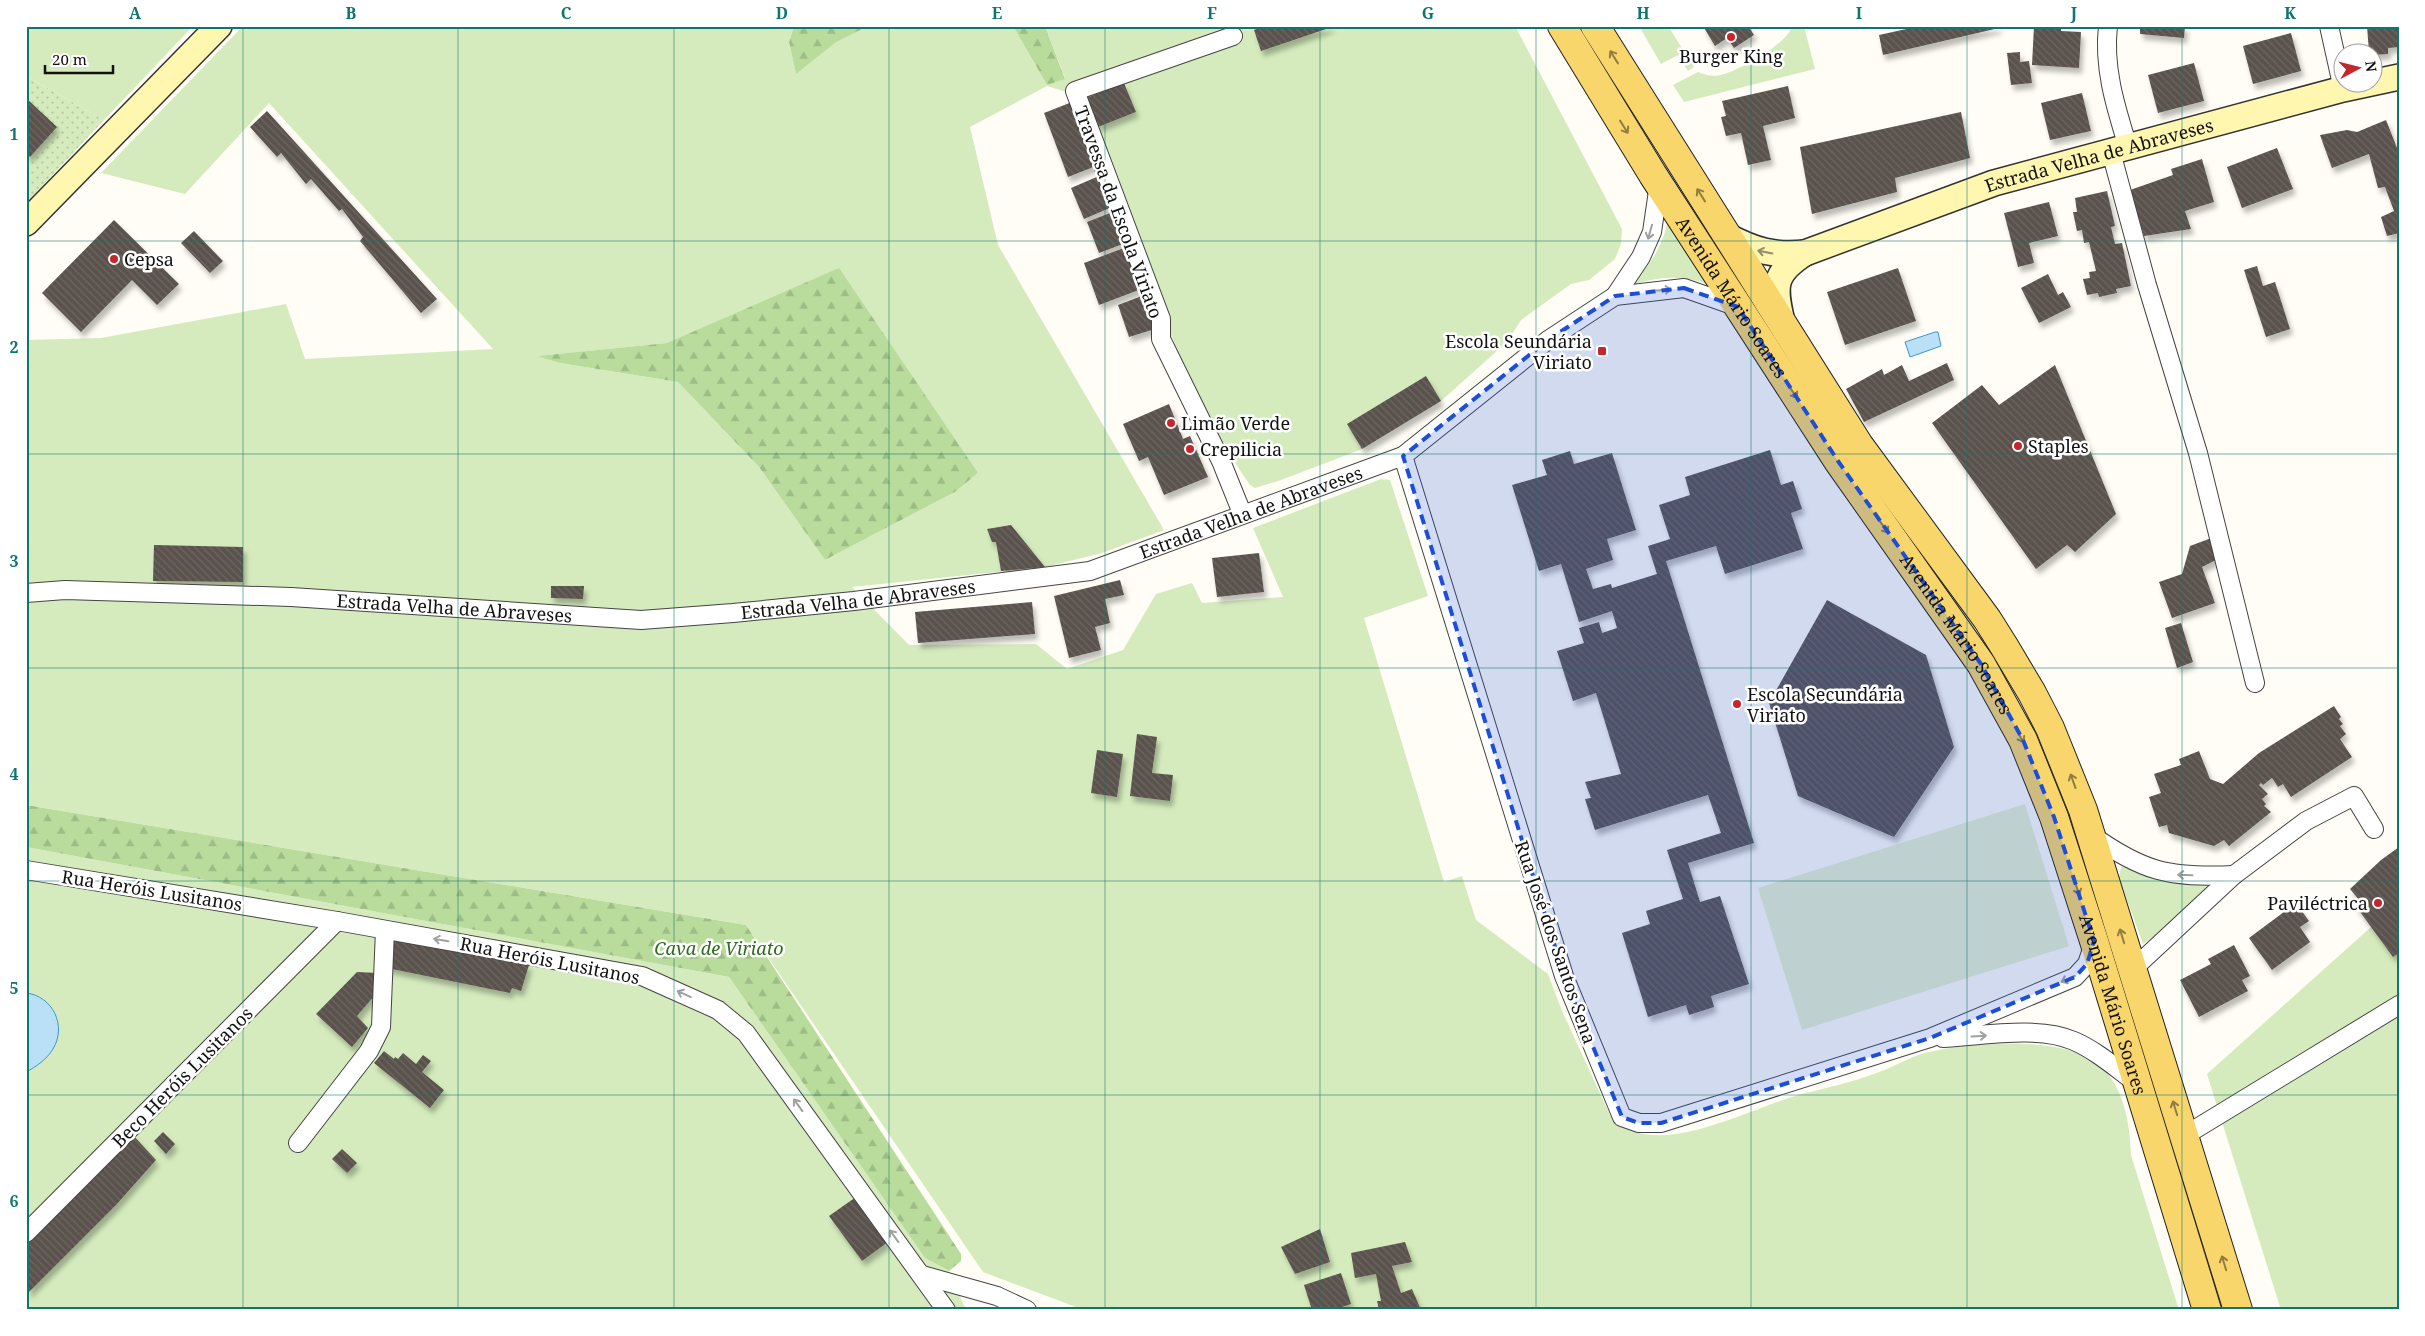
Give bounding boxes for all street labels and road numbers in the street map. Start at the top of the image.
street label: Travessa da Escola Viriato [1069,103,1169,321]
street label: Estrada Velha de Abraveses [1981,113,2216,198]
street label: Avenida Mário Soares [1671,212,1793,383]
street label: Estrada Velha de Abraveses [1136,460,1366,564]
street label: Avenida Mário Soares [1895,549,2018,718]
street label: Estrada Velha de Abraveses [740,574,977,624]
street label: Estrada Velha de Abraveses [336,588,573,627]
street label: Rua José dos Santos Sena [1510,837,1602,1047]
street label: Rua Heróis Lusitanos [60,864,244,916]
street label: Avenida Mário Soares [2074,911,2152,1098]
street label: Rua Heróis Lusitanos [458,931,642,989]
street label: Beco Heróis Lusitanos [106,1001,258,1153]

